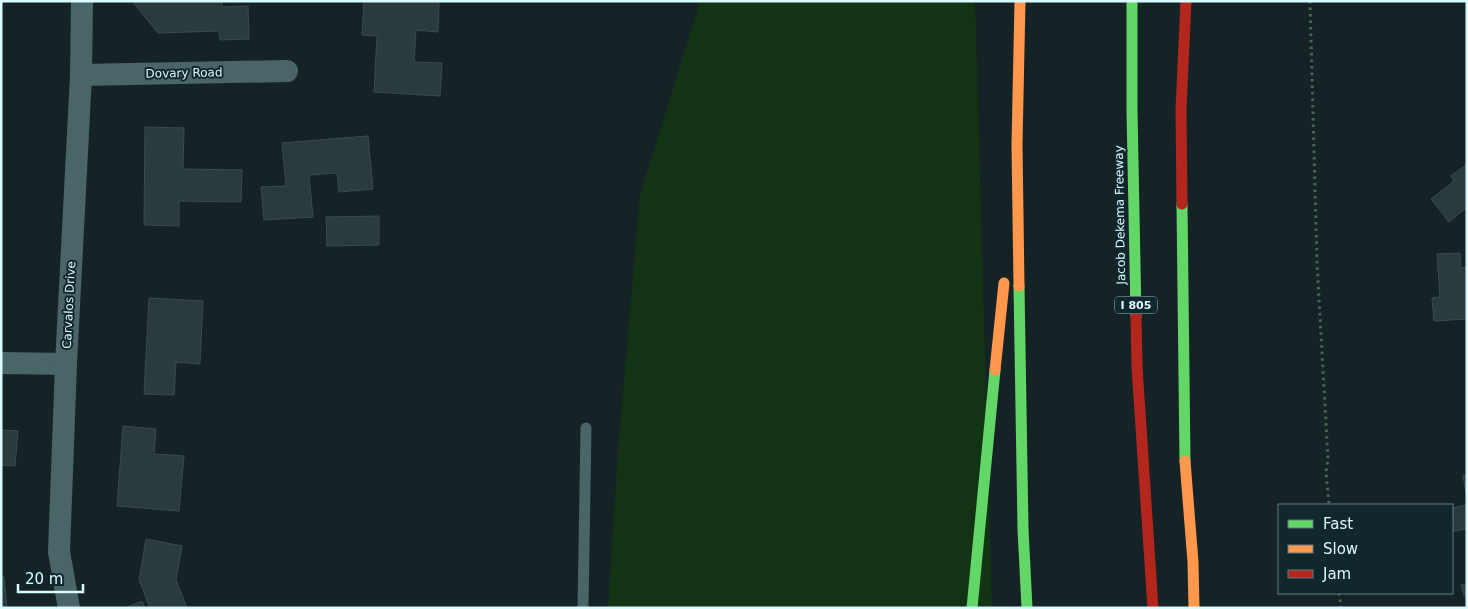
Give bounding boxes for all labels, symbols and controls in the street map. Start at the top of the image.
street label: Dovary Road [145,65,223,81]
street label: Jacob Dekema Freeway [1112,145,1128,286]
street label: Carvalos Drive [60,261,78,349]
road number: I 805 [1115,296,1157,314]
legend [1278,504,1453,594]
text: Fast [1323,515,1353,533]
text: Slow [1323,540,1358,558]
scale bar [18,562,82,594]
text: Jam [1322,565,1351,583]
text: 20 m [25,570,63,588]

